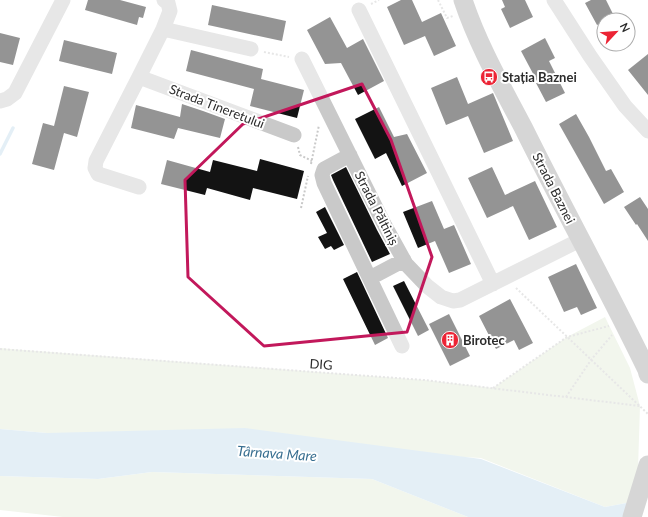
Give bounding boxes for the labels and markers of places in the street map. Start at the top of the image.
bus stop icon: Stația Baznei [479,67,499,87]
place label: Stația Baznei [502,69,577,85]
building icon: Birotec [440,330,460,350]
place label: Birotec [463,332,505,348]

